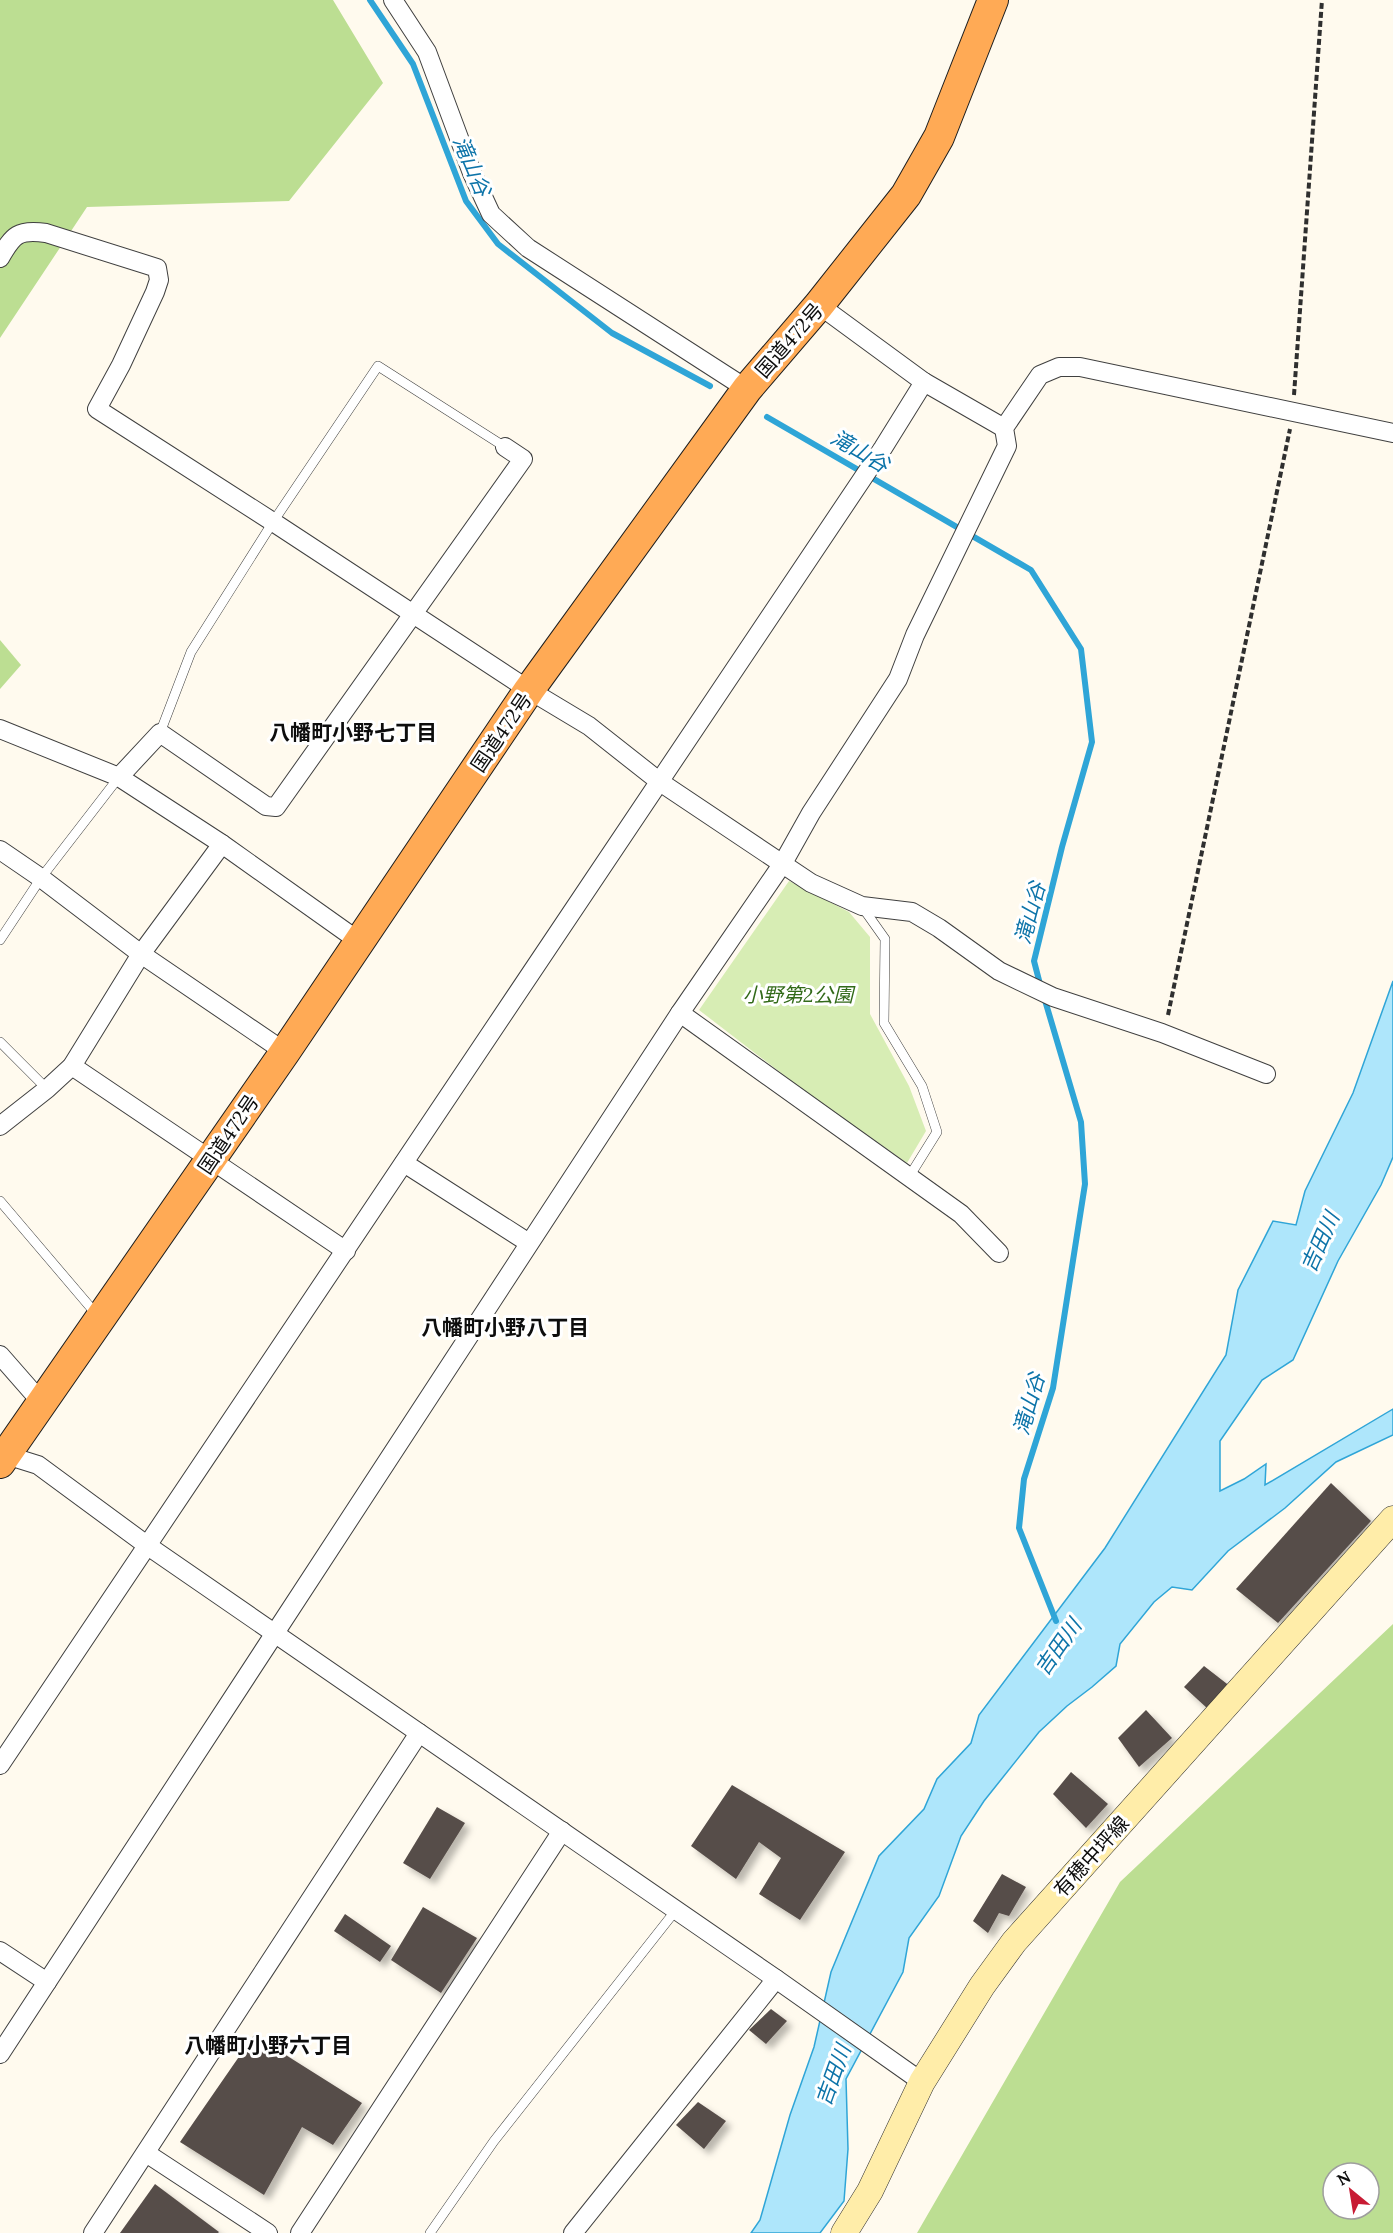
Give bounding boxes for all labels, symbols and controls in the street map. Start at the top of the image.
water label: 滝山谷 [447,132,498,202]
street label: 国道472号 [750,298,828,382]
water label: 滝山谷 [826,424,896,479]
street label: 国道472号 [465,687,537,777]
district label: 八幡町小野七丁目 [269,719,437,746]
water label: 滝山谷 [1009,877,1052,947]
park label: 小野第2公園 [743,982,856,1007]
street label: 国道472号 [192,1089,264,1179]
water label: 吉田川 [1295,1206,1346,1276]
district label: 八幡町小野八丁目 [421,1314,589,1341]
water label: 滝山谷 [1007,1368,1051,1438]
water label: 吉田川 [1029,1612,1088,1681]
street label: 有穂中坪線 [1048,1810,1134,1902]
district label: 八幡町小野六丁目 [184,2032,352,2059]
water label: 吉田川 [810,2039,857,2109]
north arrow [1321,2161,1381,2221]
text: N [1333,2166,1354,2190]

